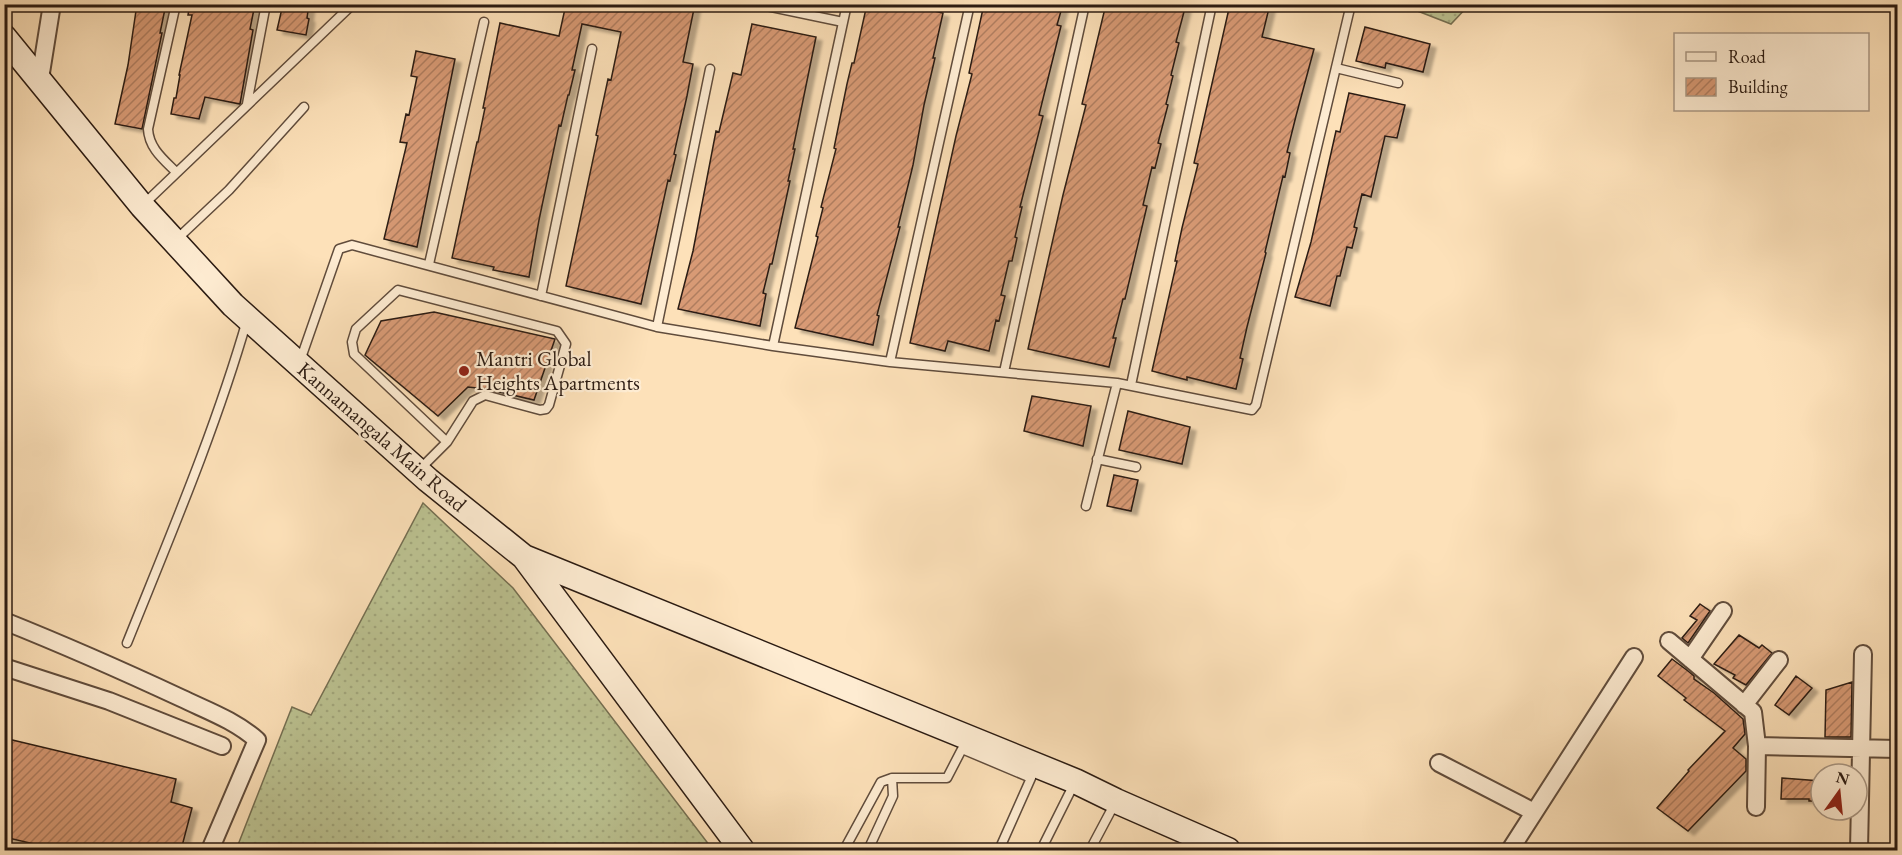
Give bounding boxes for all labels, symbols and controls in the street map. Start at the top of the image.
legend [1674,33,1869,111]
text: Road [1728,45,1767,68]
text: Building [1728,75,1788,98]
place label: Mantri Global Heights Apartments [476,345,640,396]
street label: Kannamangala Main Road [292,356,473,518]
marker: Mantri Global Heights Apartments [457,364,471,378]
north arrow [1809,762,1869,822]
text: N [1834,766,1852,790]

